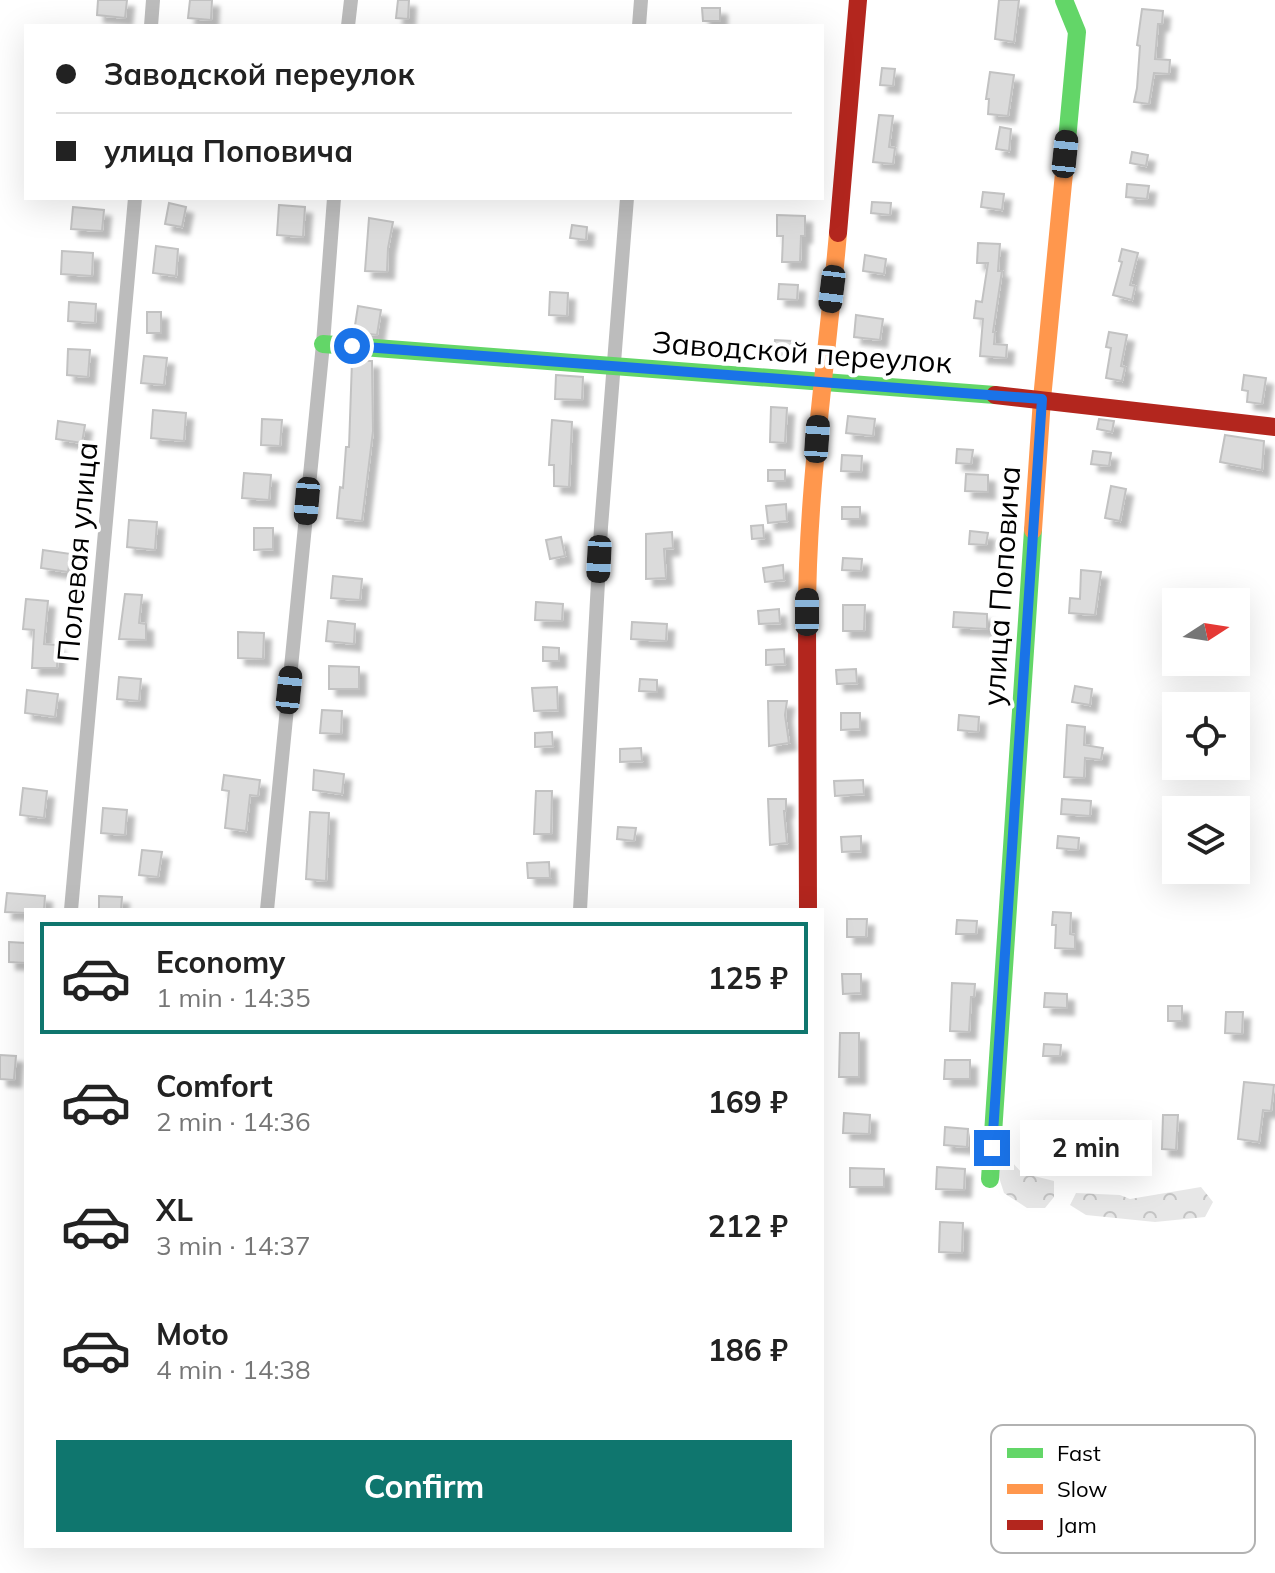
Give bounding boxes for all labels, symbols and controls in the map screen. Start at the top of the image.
text: Заводской переулок [104,55,415,93]
car [1051,129,1079,179]
text: улица Поповича [104,132,353,170]
car [817,264,847,314]
street label: Заводской переулок [651,323,954,381]
route start [334,328,370,364]
car [803,414,831,464]
street label: Полевая улица [48,440,106,664]
street label: улица Поповича [974,465,1028,707]
car [293,476,321,526]
car [586,534,612,584]
car [795,588,819,636]
north arrow [1162,588,1250,676]
map controls [1162,588,1250,884]
car [275,665,303,715]
button: locate [1162,692,1250,780]
button: layers [1162,796,1250,884]
icon: car [60,942,132,1014]
text: Economy [156,943,285,981]
text: 125 ₽ [708,959,788,997]
text: 1 min · 14:35 [156,981,311,1014]
icon: car [60,1066,132,1138]
text: Comfort [156,1067,273,1105]
text: 169 ₽ [708,1083,788,1121]
text: 2 min · 14:36 [156,1105,311,1138]
callout: 2 min [1020,1120,1152,1176]
route end [974,1130,1010,1166]
text: 2 min [1052,1131,1120,1164]
icon: car [60,1190,132,1262]
text: XL [156,1191,193,1229]
text: 212 ₽ [708,1207,788,1245]
text: 3 min · 14:37 [156,1229,311,1262]
icon: car [60,1314,132,1386]
text: Moto [156,1315,229,1353]
text: 186 ₽ [708,1331,788,1369]
text: 4 min · 14:38 [156,1353,311,1386]
legend [991,1425,1255,1553]
text: Fast [1057,1439,1101,1467]
button: Confirm [56,1440,792,1532]
text: Slow [1057,1475,1107,1503]
text: Jam [1057,1511,1097,1539]

